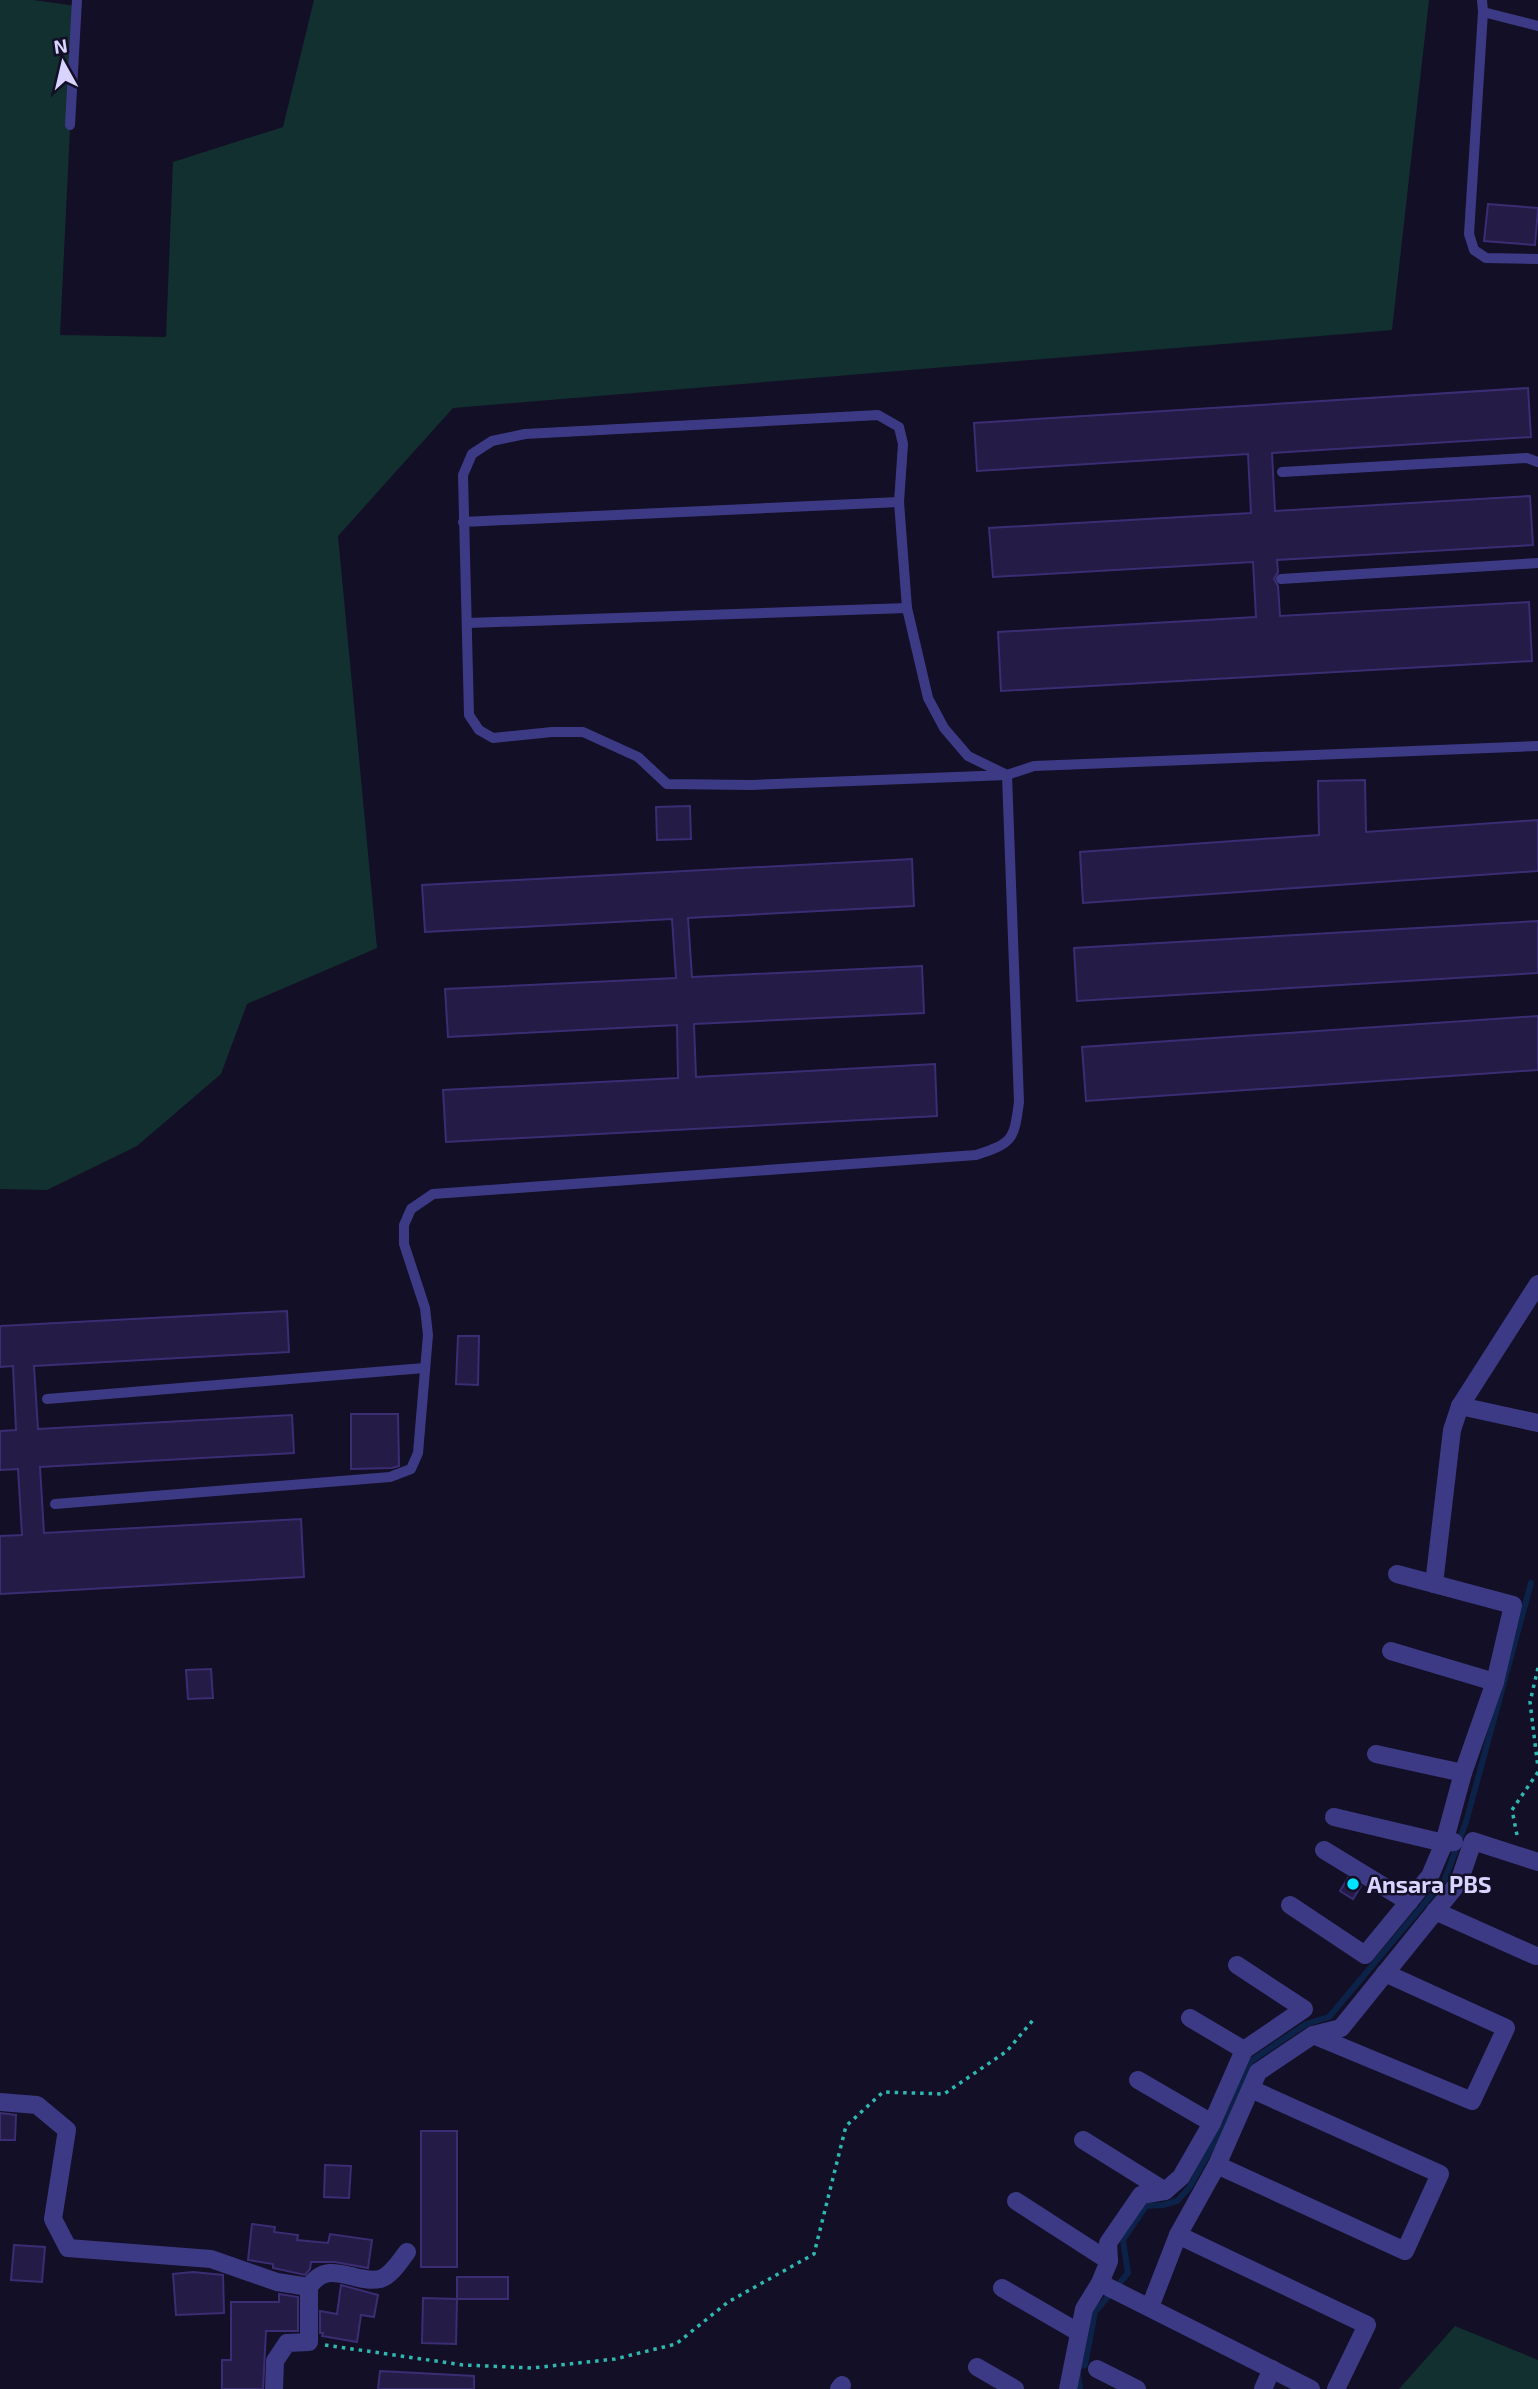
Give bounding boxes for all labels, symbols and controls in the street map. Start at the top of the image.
north arrow [28,28,98,98]
text: N [52,33,69,58]
place label: Ansara PBS [1367,1870,1491,1898]
marker: Ansara PBS [1345,1876,1361,1892]

